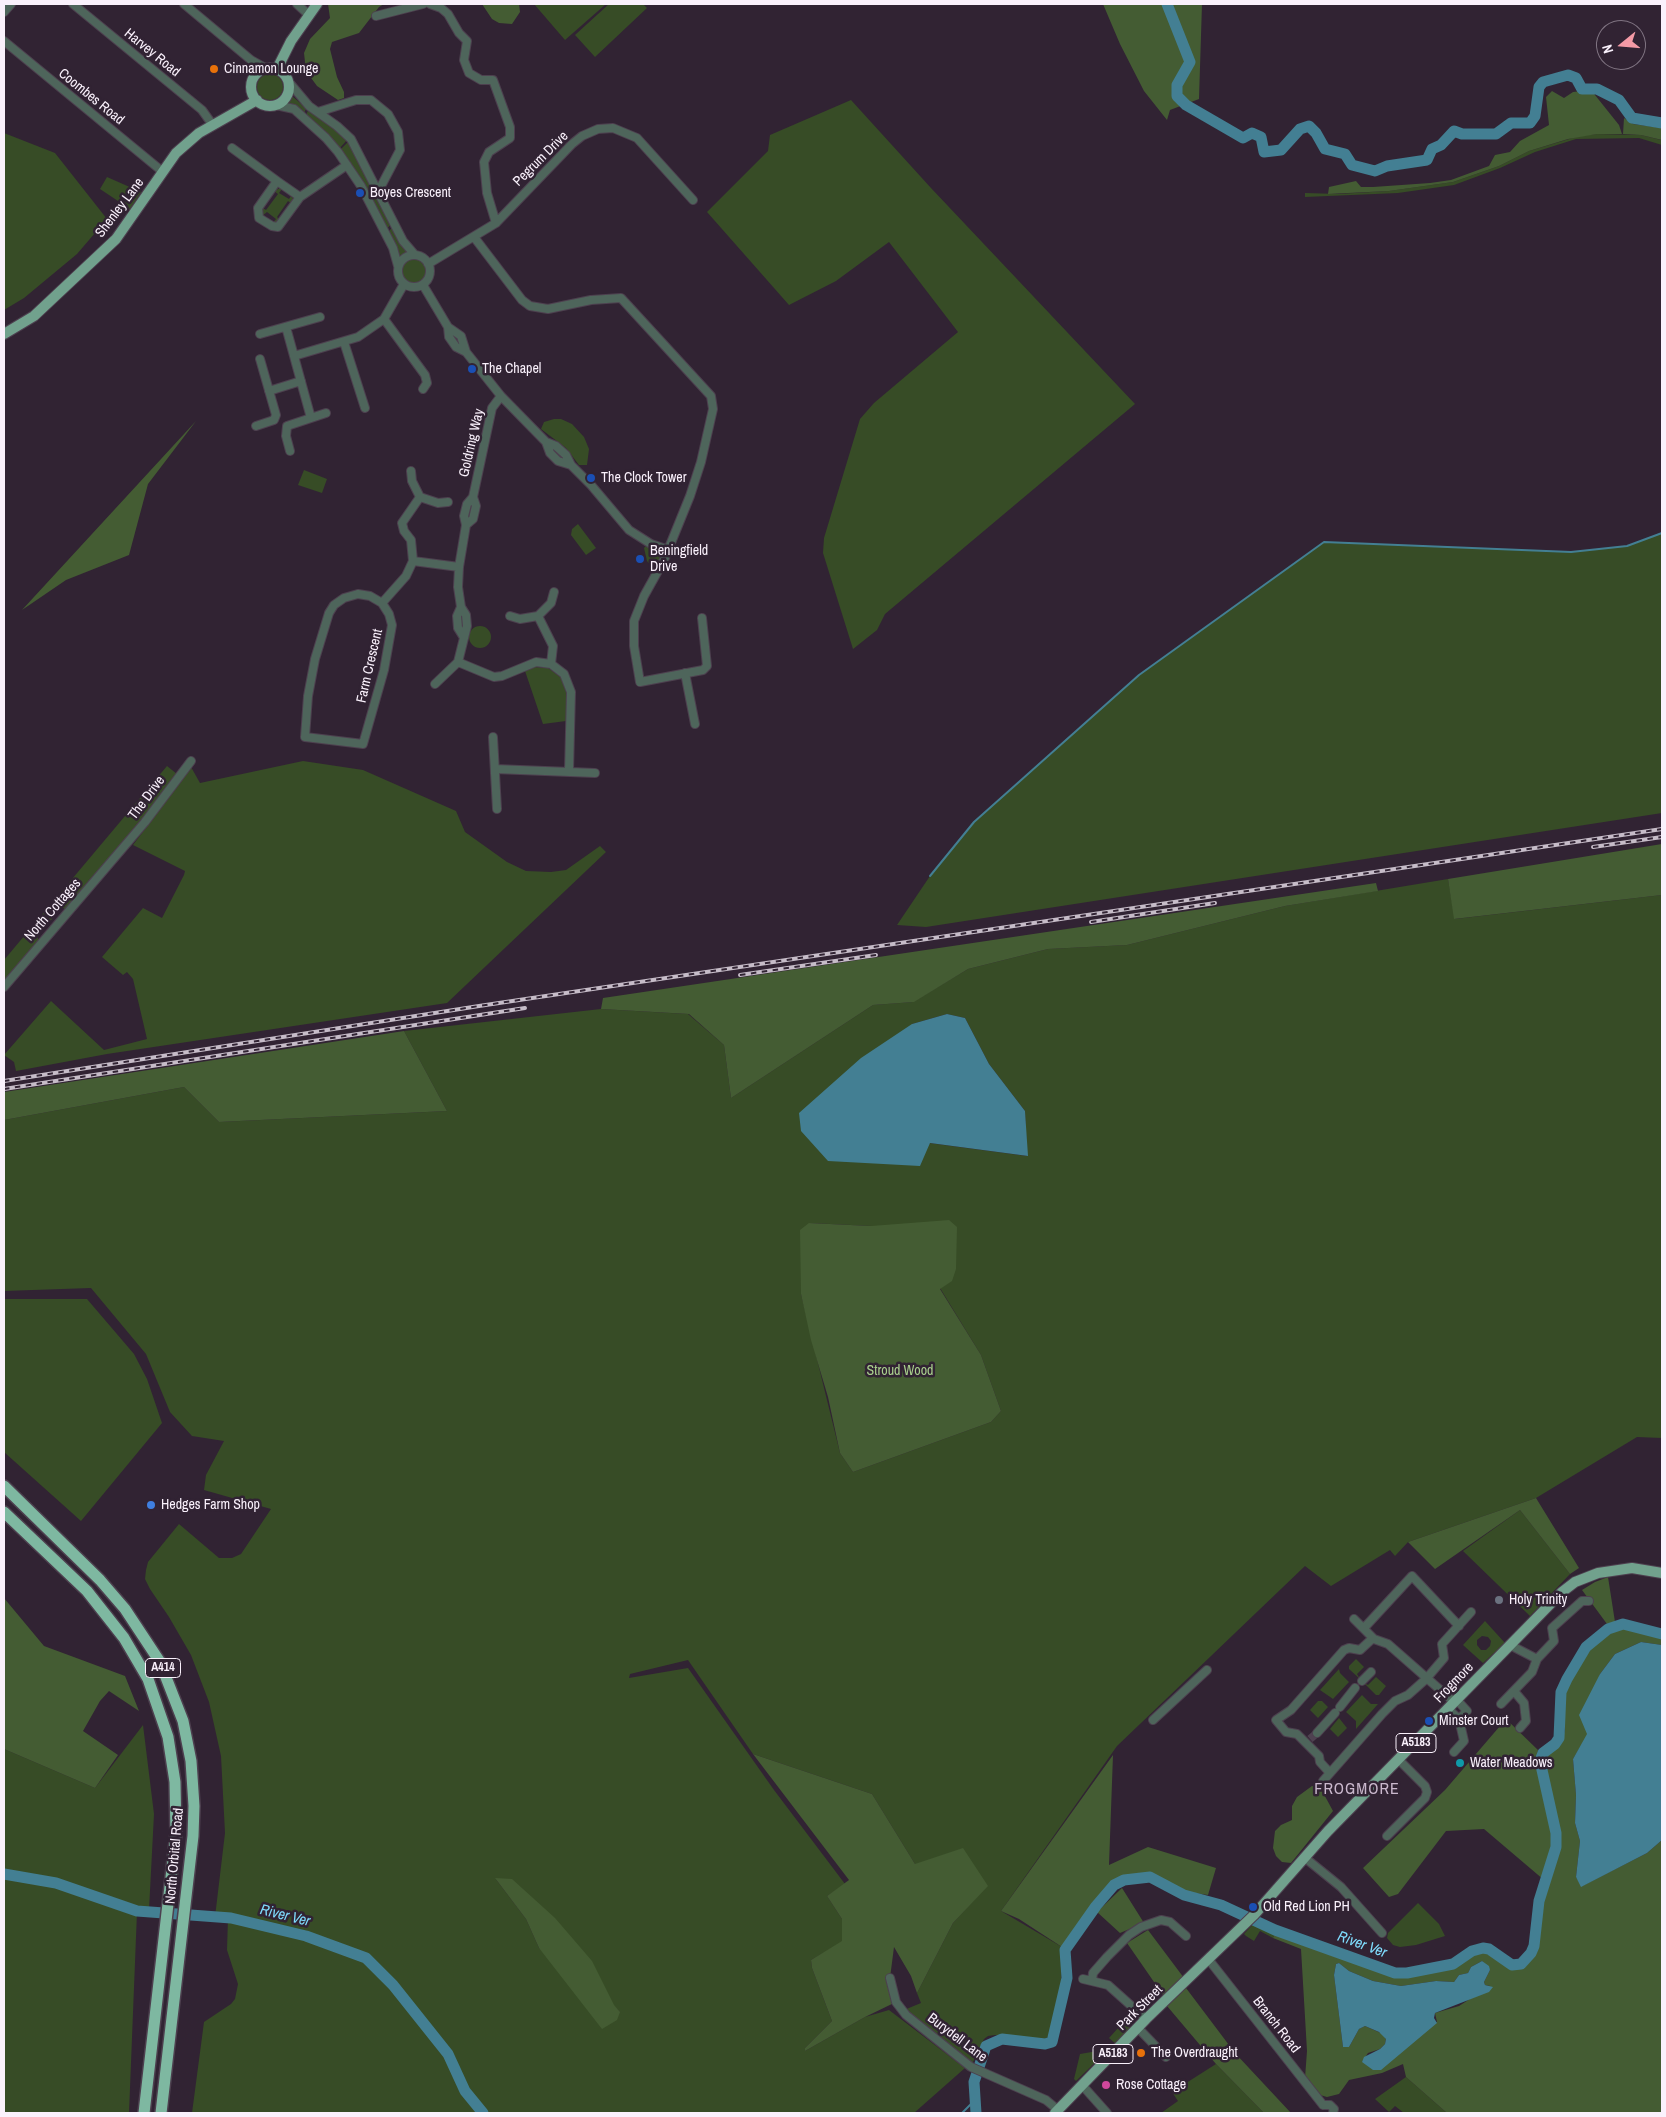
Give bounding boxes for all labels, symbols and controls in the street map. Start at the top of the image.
north arrow [1596,20,1646,70]
street label: Harvey Road [121,25,183,81]
text: N [1598,43,1617,56]
place label: Cinnamon Lounge [224,61,318,77]
marker: Cinnamon Lounge [208,63,220,75]
street label: Coombes Road [55,65,127,129]
street label: Pegrum Drive [510,128,572,190]
street label: Shenley Lane [92,175,148,241]
place label: Boyes Crescent [370,185,451,201]
marker: Boyes Crescent [354,187,366,199]
place label: The Chapel [482,361,541,377]
marker: The Chapel [466,363,478,375]
street label: Goldring Way [456,407,488,479]
place label: The Clock Tower [601,470,686,486]
marker: The Clock Tower [585,472,597,484]
place label: Beningfield Drive [650,543,708,576]
marker: Beningfield Drive [634,553,646,565]
street label: Farm Crescent [353,627,387,705]
street label: The Drive [125,773,169,823]
street label: North Cottages [21,875,85,945]
park label: Stroud Wood [867,1363,933,1379]
place label: Hedges Farm Shop [161,1497,260,1513]
marker: Hedges Farm Shop [145,1499,157,1511]
place label: Holy Trinity [1509,1592,1567,1608]
marker: Holy Trinity [1493,1594,1505,1606]
road number: A414 [146,1659,180,1678]
street label: Frogmore [1431,1659,1477,1707]
place label: Minster Court [1439,1713,1509,1729]
marker: Minster Court [1423,1715,1435,1727]
road number: A5183 [1396,1734,1436,1752]
place label: Water Meadows [1470,1755,1553,1771]
marker: Water Meadows [1454,1757,1466,1769]
district label: FROGMORE [1313,1780,1401,1800]
street label: North Orbital Road [162,1807,188,1905]
place label: Old Red Lion PH [1263,1899,1350,1915]
water label: River Ver [258,1901,312,1931]
marker: Old Red Lion PH [1247,1901,1259,1913]
water label: River Ver [1335,1928,1389,1962]
street label: Park Street [1114,1982,1166,2034]
street label: Branch Road [1249,1993,1303,2057]
street label: Burydell Lane [924,2010,990,2066]
road number: A5183 [1093,2045,1133,2064]
place label: The Overdraught [1151,2045,1238,2061]
marker: The Overdraught [1135,2047,1147,2059]
place label: Rose Cottage [1116,2077,1186,2093]
marker: Rose Cottage [1100,2079,1112,2091]

